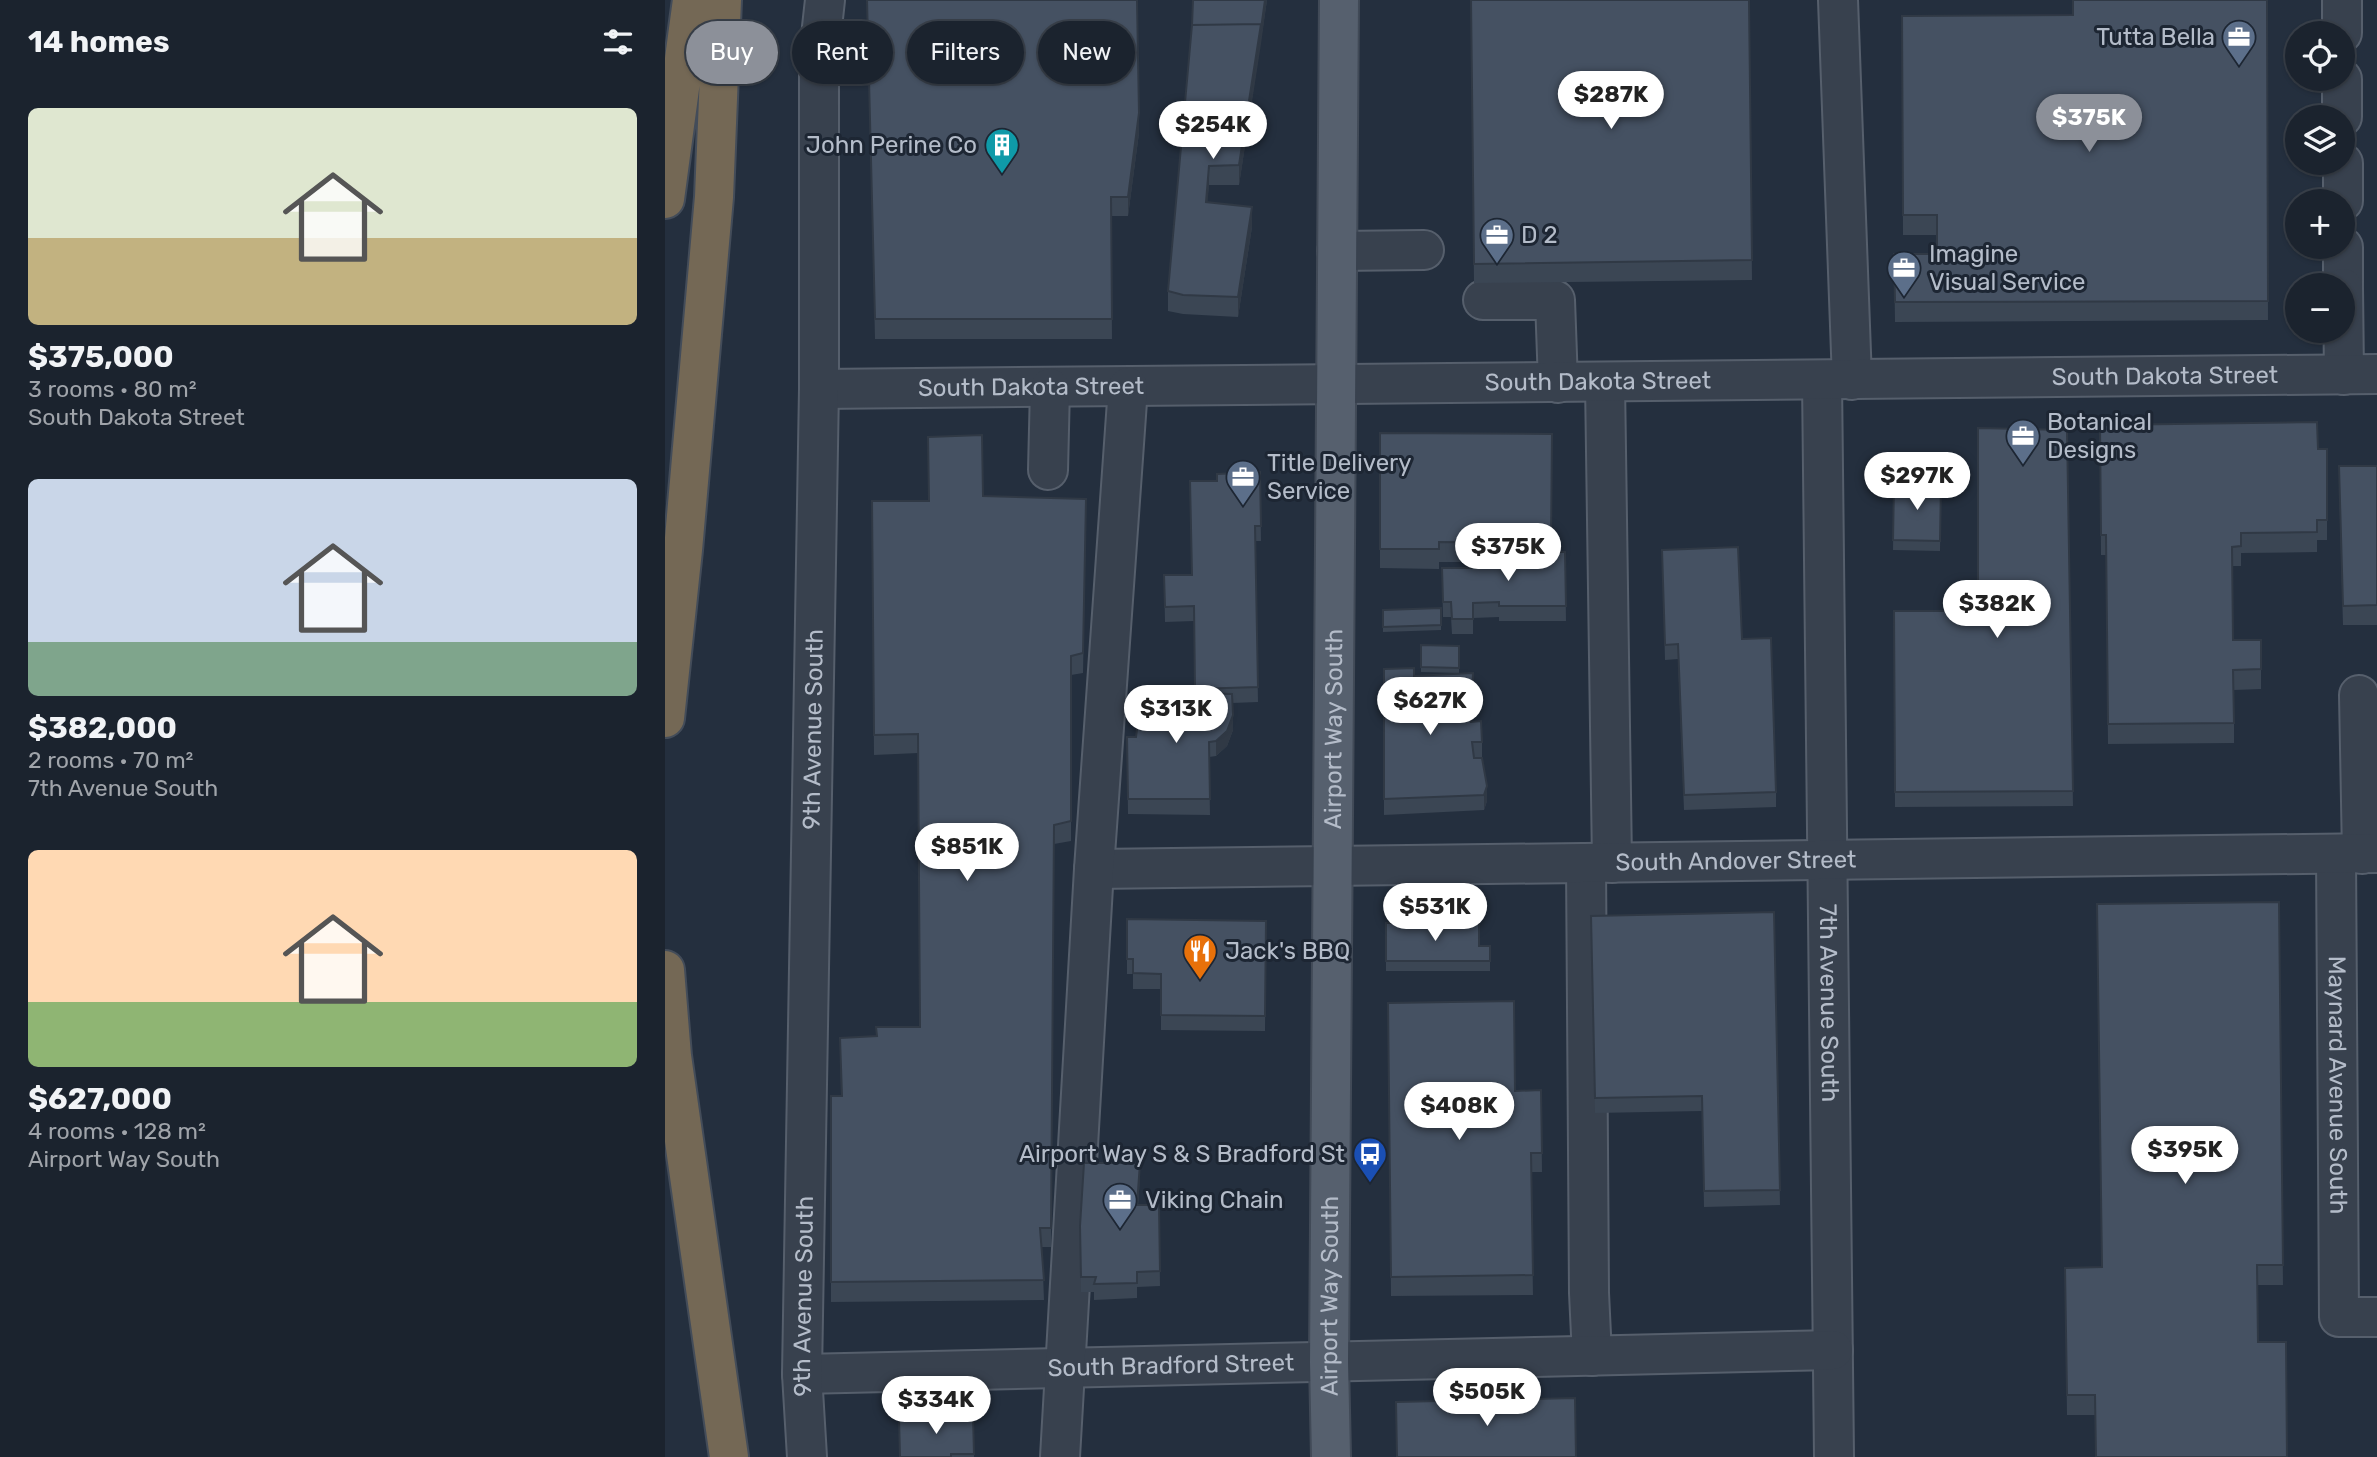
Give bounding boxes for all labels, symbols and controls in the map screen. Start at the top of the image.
office icon: Tutta Bella [2220,18,2258,67]
chip: Buy [686,21,778,84]
chip: Rent [792,21,893,84]
chip: Filters [907,21,1024,84]
chip: New [1038,21,1135,84]
map controls [2285,21,2355,343]
button: locate [2285,21,2355,91]
icon: filters [599,23,637,61]
place label: Tutta Bella [2096,23,2215,51]
text: 14 homes [28,24,170,60]
pin: $287K [1562,72,1660,131]
text: $287K [1574,80,1648,108]
pin: $375K [2040,94,2138,154]
pin: $254K [1164,102,1262,161]
text: $375K [2052,103,2126,131]
button: layers [2285,105,2355,175]
text: $254K [1175,110,1251,138]
building icon: John Perine Co [983,126,1021,175]
place label: John Perine Co [806,131,977,159]
icon: home [270,154,396,280]
button: + [2285,189,2355,259]
office icon: D 2 [1478,216,1516,265]
place label: D 2 [1521,221,1558,249]
place label: Imagine Visual Service [1929,240,2085,296]
office icon: Imagine Visual Service [1885,249,1923,298]
button: − [2285,273,2355,343]
text: $375,000 [28,339,174,375]
street label: South Dakota Street [2052,361,2278,391]
street label: South Dakota Street [1485,366,1711,397]
street label: South Dakota Street [918,372,1144,402]
text: 3 rooms · 80 m² [28,375,197,403]
text: South Dakota Street [28,403,245,431]
place label: Botanical Designs [2047,408,2152,464]
office icon: Botanical Designs [2004,417,2042,466]
place label: Title Delivery Service [1267,449,1411,505]
pin: $297K [1868,452,1966,512]
office icon: Title Delivery Service [1224,458,1262,507]
text: $297K [1880,461,1954,489]
pin: $375K [1459,524,1557,583]
icon: home [270,525,396,651]
text: $375K [1471,532,1545,560]
pin: $382K [1948,580,2046,640]
text: $382K [1959,589,2035,617]
street label: 9th Avenue South [797,629,829,830]
street label: Airport Way South [1319,629,1348,829]
pin: $627K [1381,678,1479,737]
pin: $313K [1127,686,1225,745]
text: $627K [1393,686,1467,714]
text: $313K [1140,694,1212,722]
text: $382,000 [28,710,177,746]
text: 2 rooms · 70 m² [28,746,193,774]
text: 7th Avenue South [28,774,218,802]
pin: $851K [918,824,1016,883]
text: $851K [931,832,1003,860]
street label: South Andover Street [1615,845,1857,876]
pin: $531K [1386,884,1484,943]
text: $531K [1399,892,1471,920]
icon: home [270,896,396,1022]
street label: 7th Avenue South [1814,903,1844,1102]
restaurant icon: Jack's BBQ [1181,932,1219,981]
place label: Jack's BBQ [1225,937,1350,965]
street label: Maynard Avenue South [2323,956,2352,1214]
text: $627,000 [28,1081,172,1117]
pin: $408K [1410,1082,1508,1142]
text: $408K [1420,1091,1498,1119]
text: 4 rooms · 128 m² [28,1117,206,1145]
pin: $395K [2136,1126,2234,1186]
bus stop icon: Airport Way S & S Bradford St [1351,1135,1389,1184]
text: $395K [2147,1135,2223,1163]
place label: Airport Way S & S Bradford St [1019,1140,1345,1168]
text: Airport Way South [28,1145,220,1173]
office icon: Viking Chain [1101,1181,1139,1230]
place label: Viking Chain [1145,1186,1284,1214]
street label: 9th Avenue South [788,1196,819,1397]
street label: Airport Way South [1315,1196,1344,1397]
street label: South Bradford Street [1047,1349,1295,1382]
pin: $505K [1438,1368,1536,1428]
pin: $334K [887,1376,985,1436]
text: $505K [1449,1377,1525,1405]
text: $334K [898,1385,974,1413]

